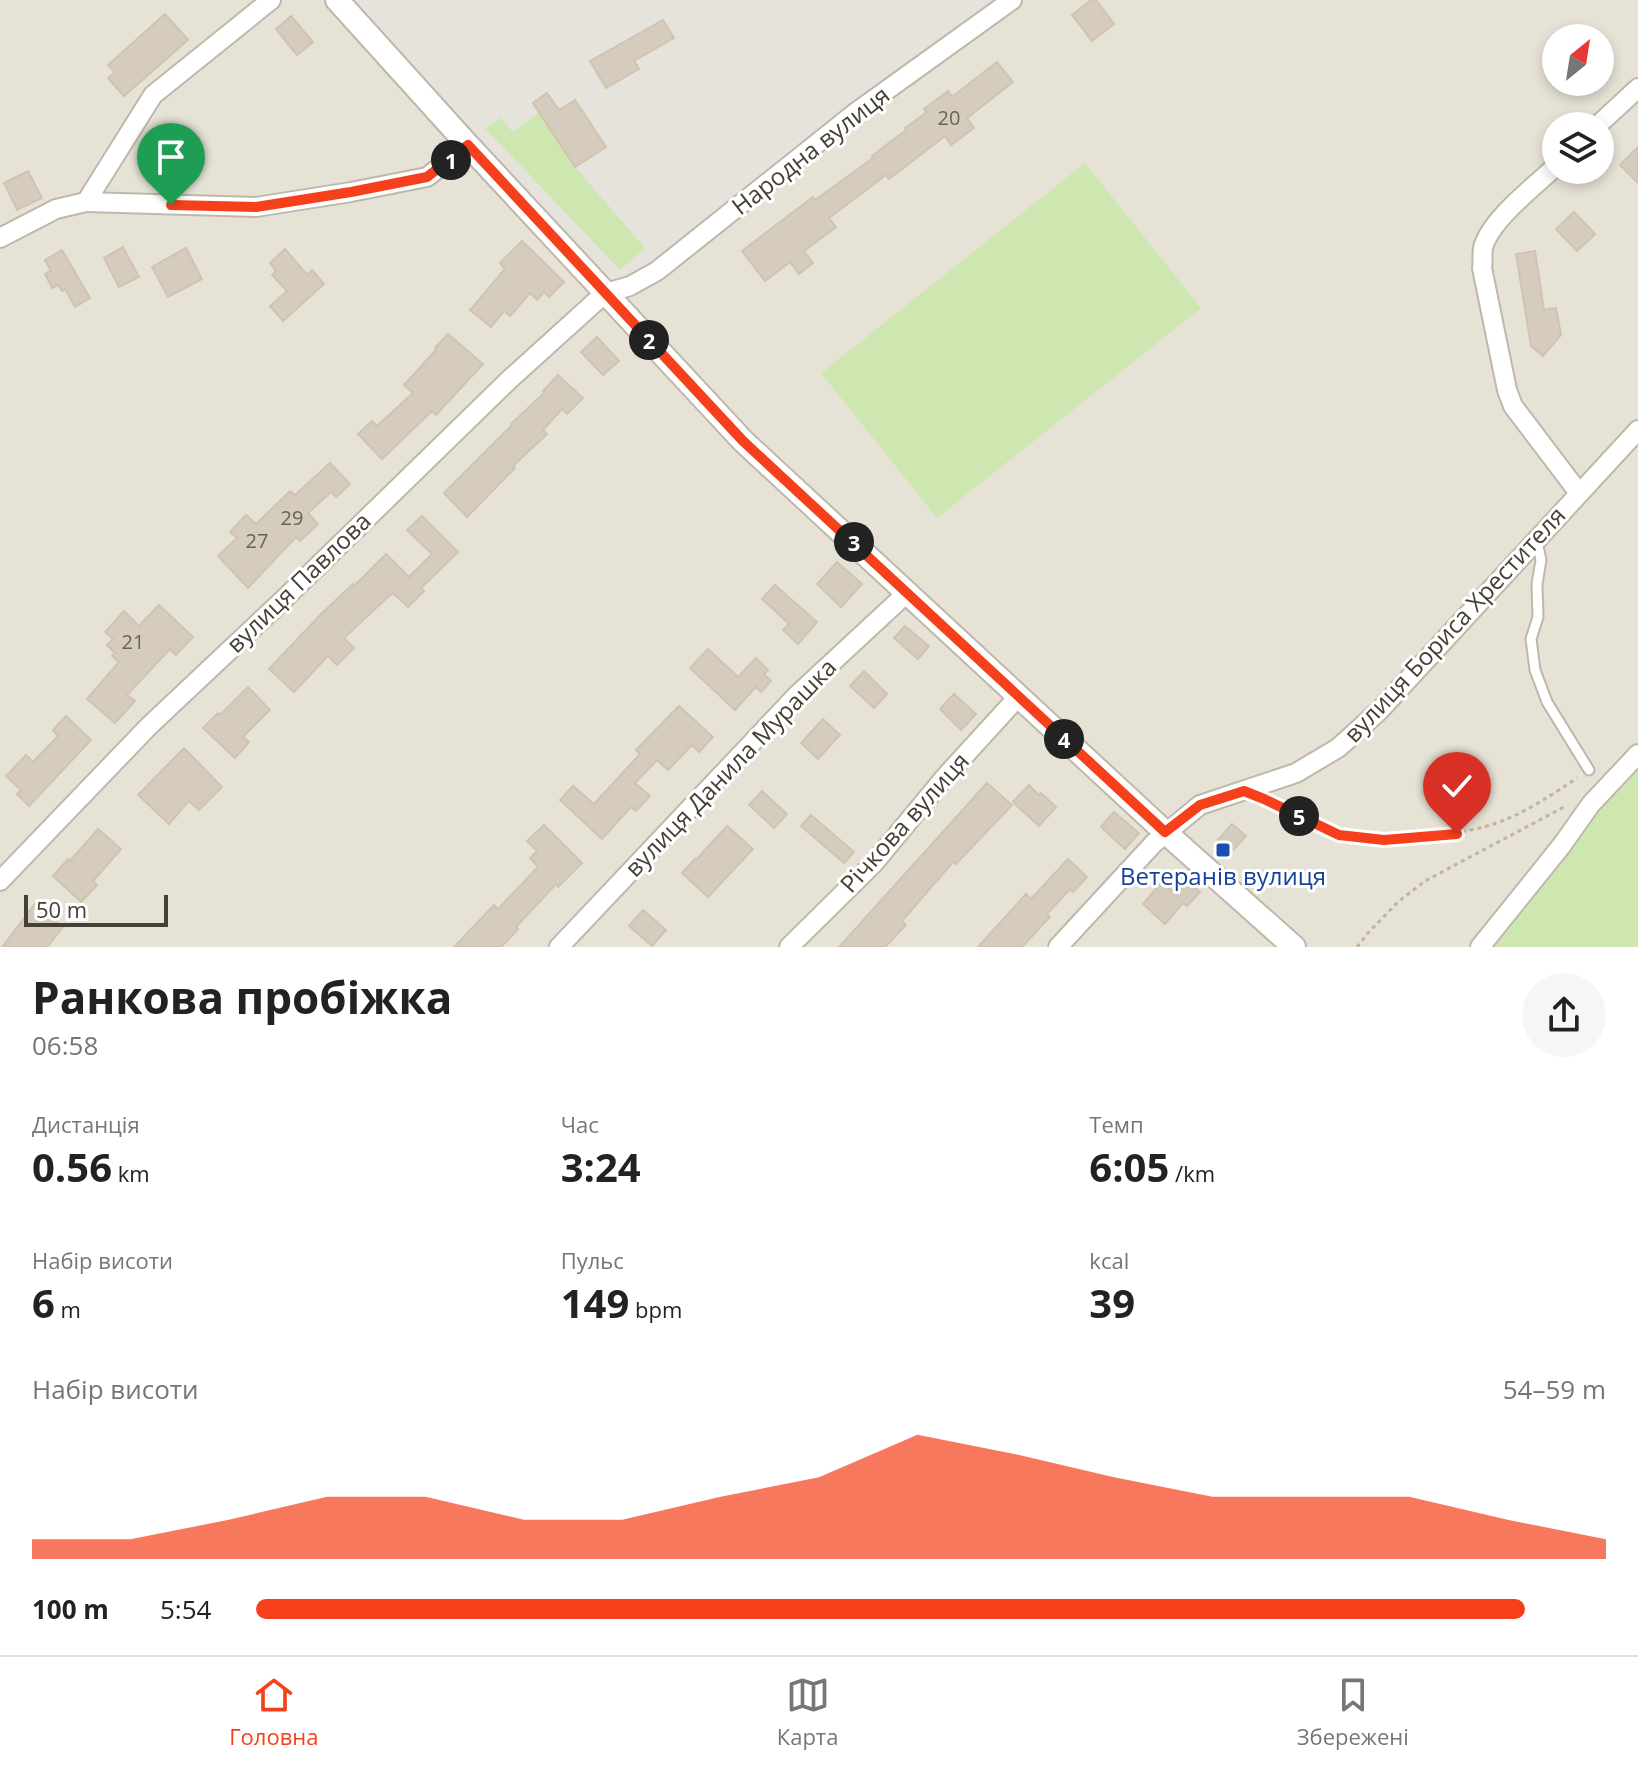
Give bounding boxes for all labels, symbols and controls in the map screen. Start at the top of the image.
north arrow [1542,24,1614,96]
map controls [1542,24,1614,184]
street label: Народна вулиця [724,78,896,222]
house number: 20 [938,104,960,131]
button: layers [1542,112,1614,184]
pin [137,123,205,205]
icon: arrive [149,135,193,179]
pin: 1 [431,140,471,180]
text: 1 [445,145,457,175]
pin: 2 [629,320,669,360]
text: 2 [643,325,655,355]
street label: вулиця Бориса Хрестителя [1336,499,1572,749]
street label: вулиця Павлова [218,504,377,660]
house number: 29 [281,504,303,531]
pin: 3 [834,522,874,562]
house number: 27 [246,527,268,554]
text: 3 [848,527,860,557]
house number: 21 [122,628,144,655]
street label: вулиця Данила Мурашка [617,651,843,883]
pin: 4 [1044,719,1084,759]
text: 4 [1058,724,1070,754]
street label: Річкова вулиця [832,745,976,899]
pin [1423,752,1491,834]
icon: check [1435,764,1479,808]
pin: 5 [1279,796,1319,836]
text: 5 [1293,801,1305,831]
marker: Ветеранів вулиця [1214,841,1232,859]
place label: Ветеранів вулиця [1120,859,1326,892]
scale bar [24,891,168,927]
text: 50 m [36,894,87,924]
text: Ранкова пробіжка [32,967,452,1027]
button: share [1522,973,1606,1057]
text: 06:58 [32,1027,98,1063]
text: Дистанція [32,1109,140,1139]
text: Час [561,1109,599,1139]
text: Темп [1089,1109,1144,1139]
text: 0.56 [32,1139,112,1194]
text: 3:24 [561,1139,641,1194]
text: 6:05 [1089,1139,1169,1194]
text: km [112,1158,150,1188]
text: /km [1169,1158,1215,1188]
text: Набір висоти [32,1245,173,1275]
text: Пульс [561,1245,624,1275]
text: kcal [1089,1245,1129,1275]
text: 6 [32,1275,55,1330]
text: 149 [561,1275,629,1330]
text: 39 [1089,1275,1135,1330]
text: m [55,1294,81,1324]
text: bpm [629,1294,682,1324]
text: Набір висоти [32,1371,199,1407]
text: 54–59 m [1503,1371,1606,1407]
text: 100 m [32,1591,109,1627]
text: 5:54 [160,1591,211,1627]
tab: Головна [229,1673,318,1751]
tab: Карта [777,1673,838,1751]
tab: Збережені [1297,1673,1409,1751]

